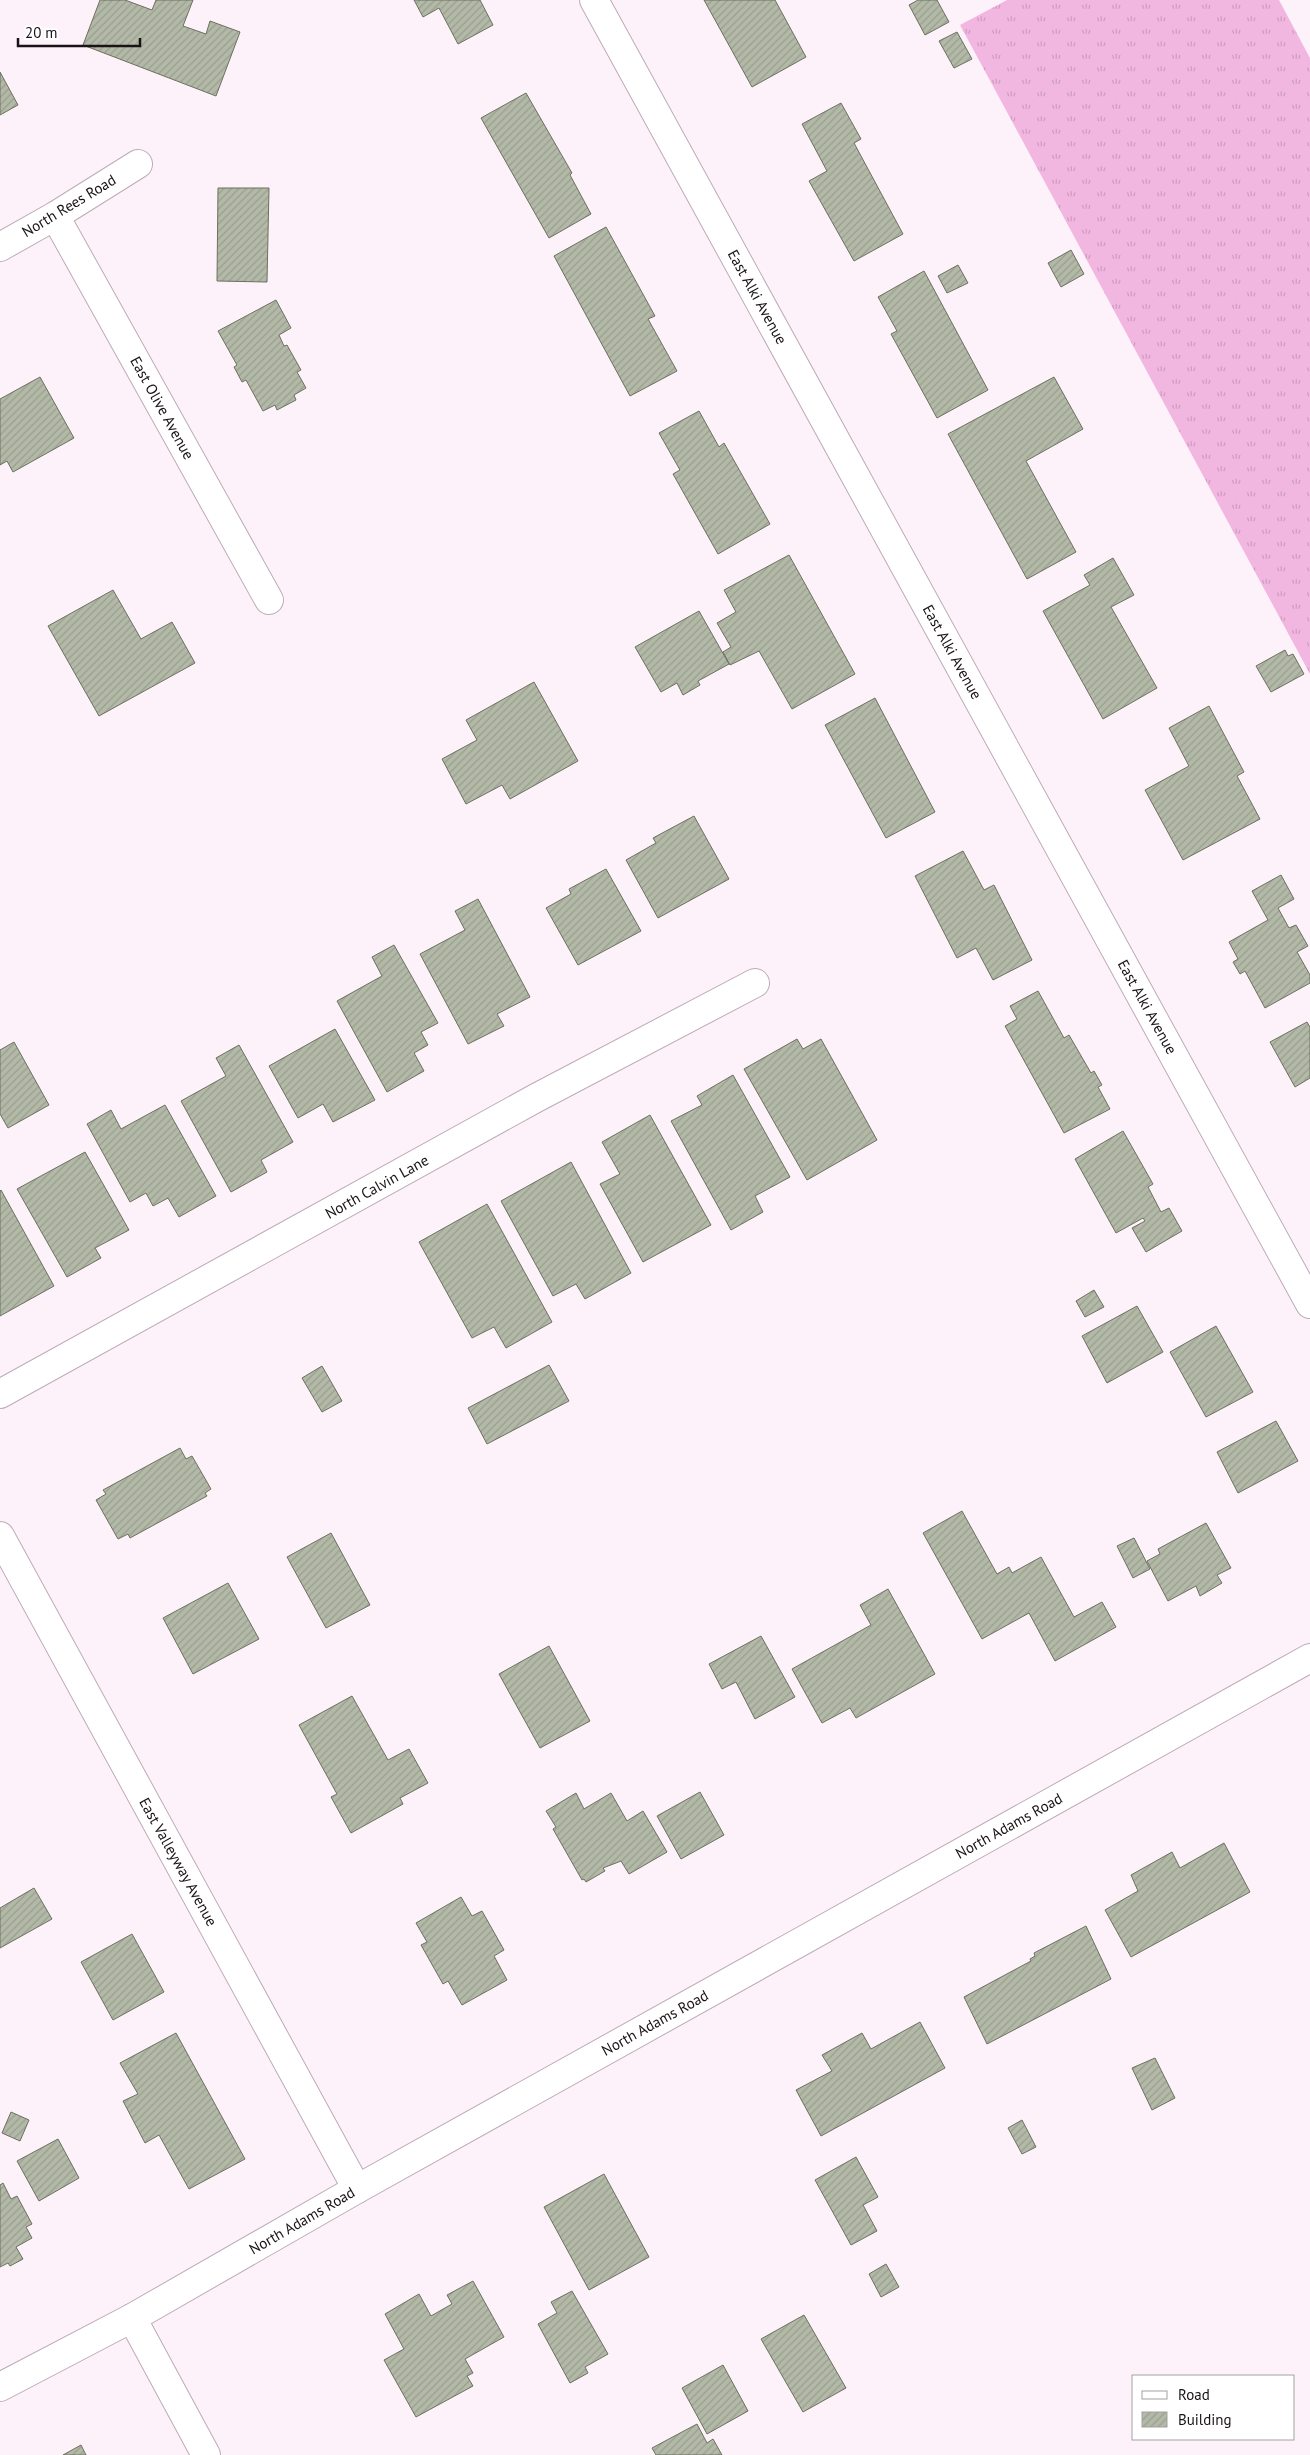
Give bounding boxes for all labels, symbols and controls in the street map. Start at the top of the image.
scale bar [18,15,140,47]
text: 20 m [25,23,58,42]
street label: North Rees Road [18,170,119,241]
street label: East Alki Avenue [724,246,791,347]
street label: East Olive Avenue [126,353,199,462]
street label: East Alki Avenue [919,601,986,702]
street label: East Alki Avenue [1114,956,1181,1057]
street label: North Calvin Lane [322,1150,432,1223]
street label: North Adams Road [952,1788,1065,1863]
street label: East Valleyway Avenue [135,1794,222,1929]
street label: North Adams Road [598,1985,711,2060]
street label: North Adams Road [245,2183,358,2259]
legend [1132,2375,1295,2440]
text: Road [1178,2385,1210,2404]
text: Building [1178,2410,1232,2429]

